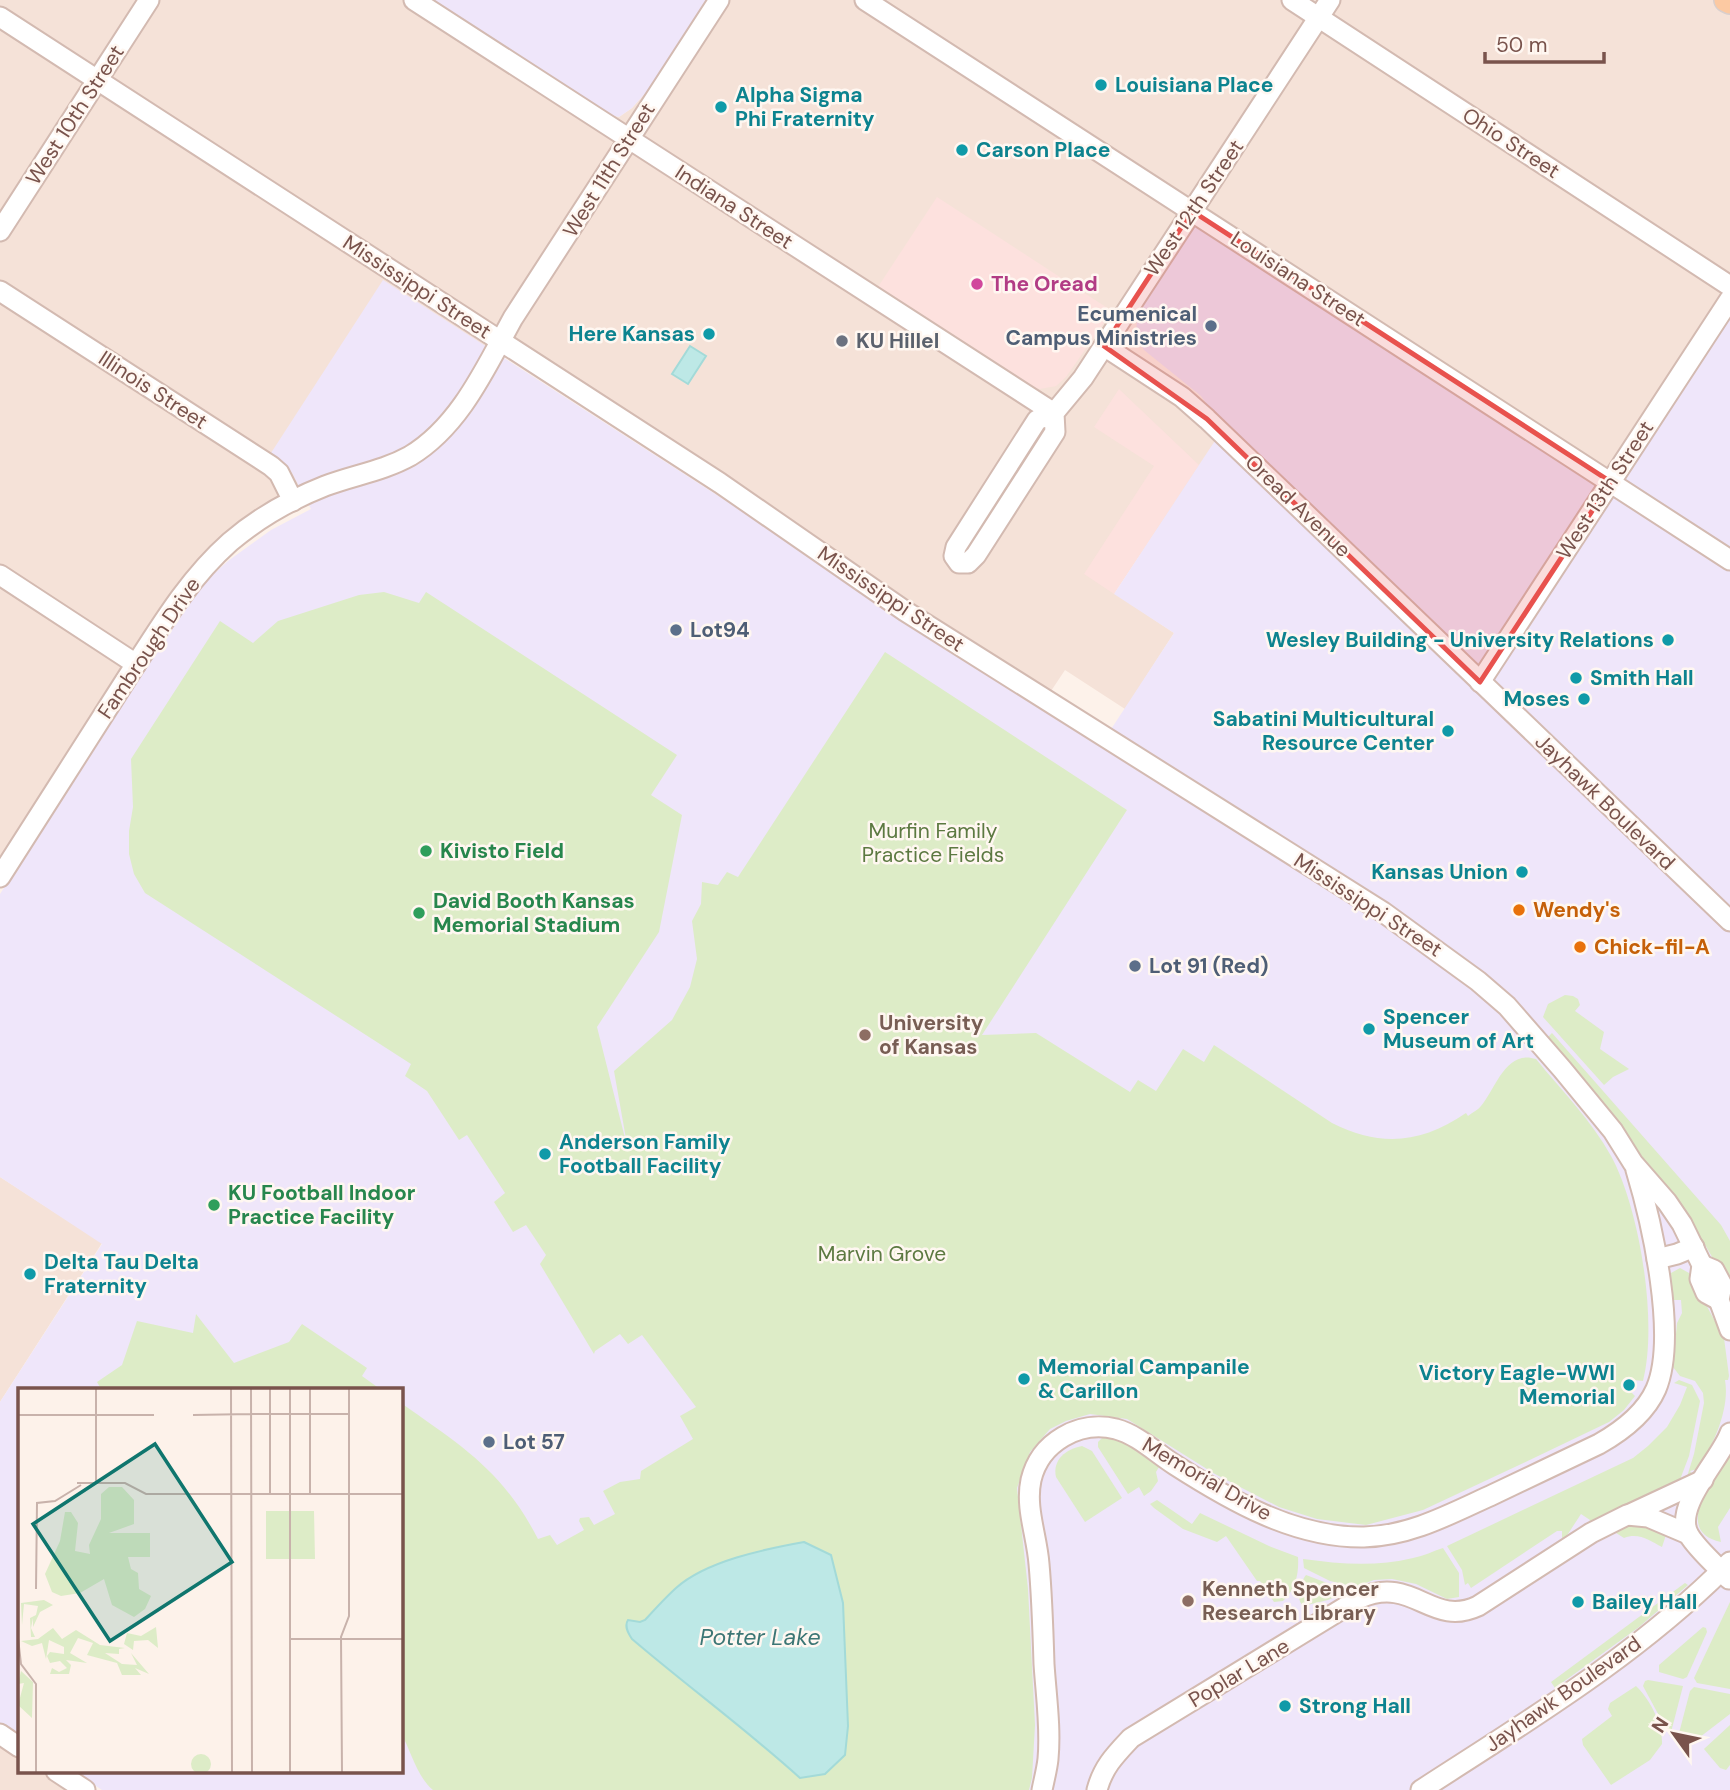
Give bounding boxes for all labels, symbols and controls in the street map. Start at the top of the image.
scale bar [1485,21,1604,65]
text: 50 m [1496,31,1547,59]
street label: West 10th Street [19,40,131,190]
place label: Louisiana Place [1115,71,1273,99]
marker: Louisiana Place [1093,77,1109,93]
place label: Alpha Sigma Phi Fraternity [735,81,875,133]
street label: West 11th Street [556,97,662,243]
marker: Alpha Sigma Phi Fraternity [713,99,729,115]
street label: Ohio Street [1457,101,1565,185]
street label: West 12th Street [1138,134,1250,282]
place label: Carson Place [976,136,1110,164]
marker: Carson Place [954,142,970,158]
street label: Indiana Street [670,158,798,256]
street label: Louisiana Street [1225,225,1371,333]
street label: Mississippi Street [338,229,496,345]
place label: The Oread [991,270,1098,298]
marker: The Oread [969,276,985,292]
place label: Ecumenical Campus Ministries [1005,300,1197,352]
marker: Ecumenical Campus Ministries [1203,318,1219,334]
place label: Here Kansas [568,320,695,348]
marker: Here Kansas [701,326,717,342]
place label: KU Hillel [856,327,939,355]
marker: KU Hillel [834,333,850,349]
street label: Illinois Street [93,344,213,436]
street label: West 13th Street [1550,416,1660,564]
street label: Oread Avenue [1239,448,1357,564]
street label: Mississippi Street [812,539,970,659]
street label: Fambrough Drive [91,572,207,724]
place label: Lot94 [690,616,750,644]
marker: Lot94 [668,622,684,638]
place label: Wesley Building - University Relations [1266,626,1654,654]
marker: Wesley Building - University Relations [1660,632,1676,648]
place label: Smith Hall [1590,664,1694,692]
marker: Smith Hall [1568,670,1584,686]
place label: Moses [1504,685,1570,713]
marker: Moses [1576,691,1592,707]
place label: Sabatini Multicultural Resource Center [1213,705,1434,757]
marker: Sabatini Multicultural Resource Center [1440,723,1456,739]
street label: Jayhawk Boulevard [1529,728,1681,876]
park label: Murfin Family Practice Fields [862,817,1004,869]
place label: Kivisto Field [440,837,564,865]
marker: Kivisto Field [418,843,434,859]
street label: Mississippi Street [1289,847,1447,963]
place label: Kansas Union [1371,858,1508,886]
marker: Kansas Union [1514,864,1530,880]
place label: David Booth Kansas Memorial Stadium [433,887,635,939]
place label: Wendy's [1533,896,1621,924]
marker: Wendy's [1511,902,1527,918]
marker: David Booth Kansas Memorial Stadium [411,905,427,921]
place label: Chick-fil-A [1594,933,1710,961]
marker: Chick-fil-A [1572,939,1588,955]
place label: Lot 91 (Red) [1149,952,1268,980]
marker: Lot 91 (Red) [1127,958,1143,974]
place label: Spencer Museum of Art [1383,1003,1534,1055]
place label: University of Kansas [879,1009,984,1061]
marker: Spencer Museum of Art [1361,1021,1377,1037]
marker: University of Kansas [857,1027,873,1043]
place label: Anderson Family Football Facility [559,1128,731,1180]
marker: Anderson Family Football Facility [537,1146,553,1162]
place label: KU Football Indoor Practice Facility [228,1179,416,1231]
marker: KU Football Indoor Practice Facility [206,1197,222,1213]
park label: Marvin Grove [818,1240,946,1268]
place label: Delta Tau Delta Fraternity [44,1248,199,1300]
marker: Delta Tau Delta Fraternity [22,1266,38,1282]
place label: Memorial Campanile & Carillon [1038,1353,1250,1405]
place label: Victory Eagle-WWI Memorial [1419,1359,1615,1411]
marker: Memorial Campanile & Carillon [1016,1371,1032,1387]
marker: Victory Eagle-WWI Memorial [1621,1377,1637,1393]
inset map [18,1388,402,1772]
place label: Lot 57 [503,1428,565,1456]
street label: Memorial Drive [1137,1431,1277,1527]
marker: Lot 57 [481,1434,497,1450]
place label: Kenneth Spencer Research Library [1202,1575,1379,1627]
place label: Bailey Hall [1592,1588,1697,1616]
marker: Kenneth Spencer Research Library [1180,1593,1196,1609]
marker: Bailey Hall [1570,1594,1586,1610]
water label: Potter Lake [699,1622,821,1652]
street label: Jayhawk Boulevard [1479,1630,1647,1758]
street label: Poplar Lane [1183,1632,1295,1714]
place label: Strong Hall [1299,1692,1411,1720]
marker: Strong Hall [1277,1698,1293,1714]
north arrow [1639,1699,1709,1769]
text: N [1646,1712,1674,1738]

